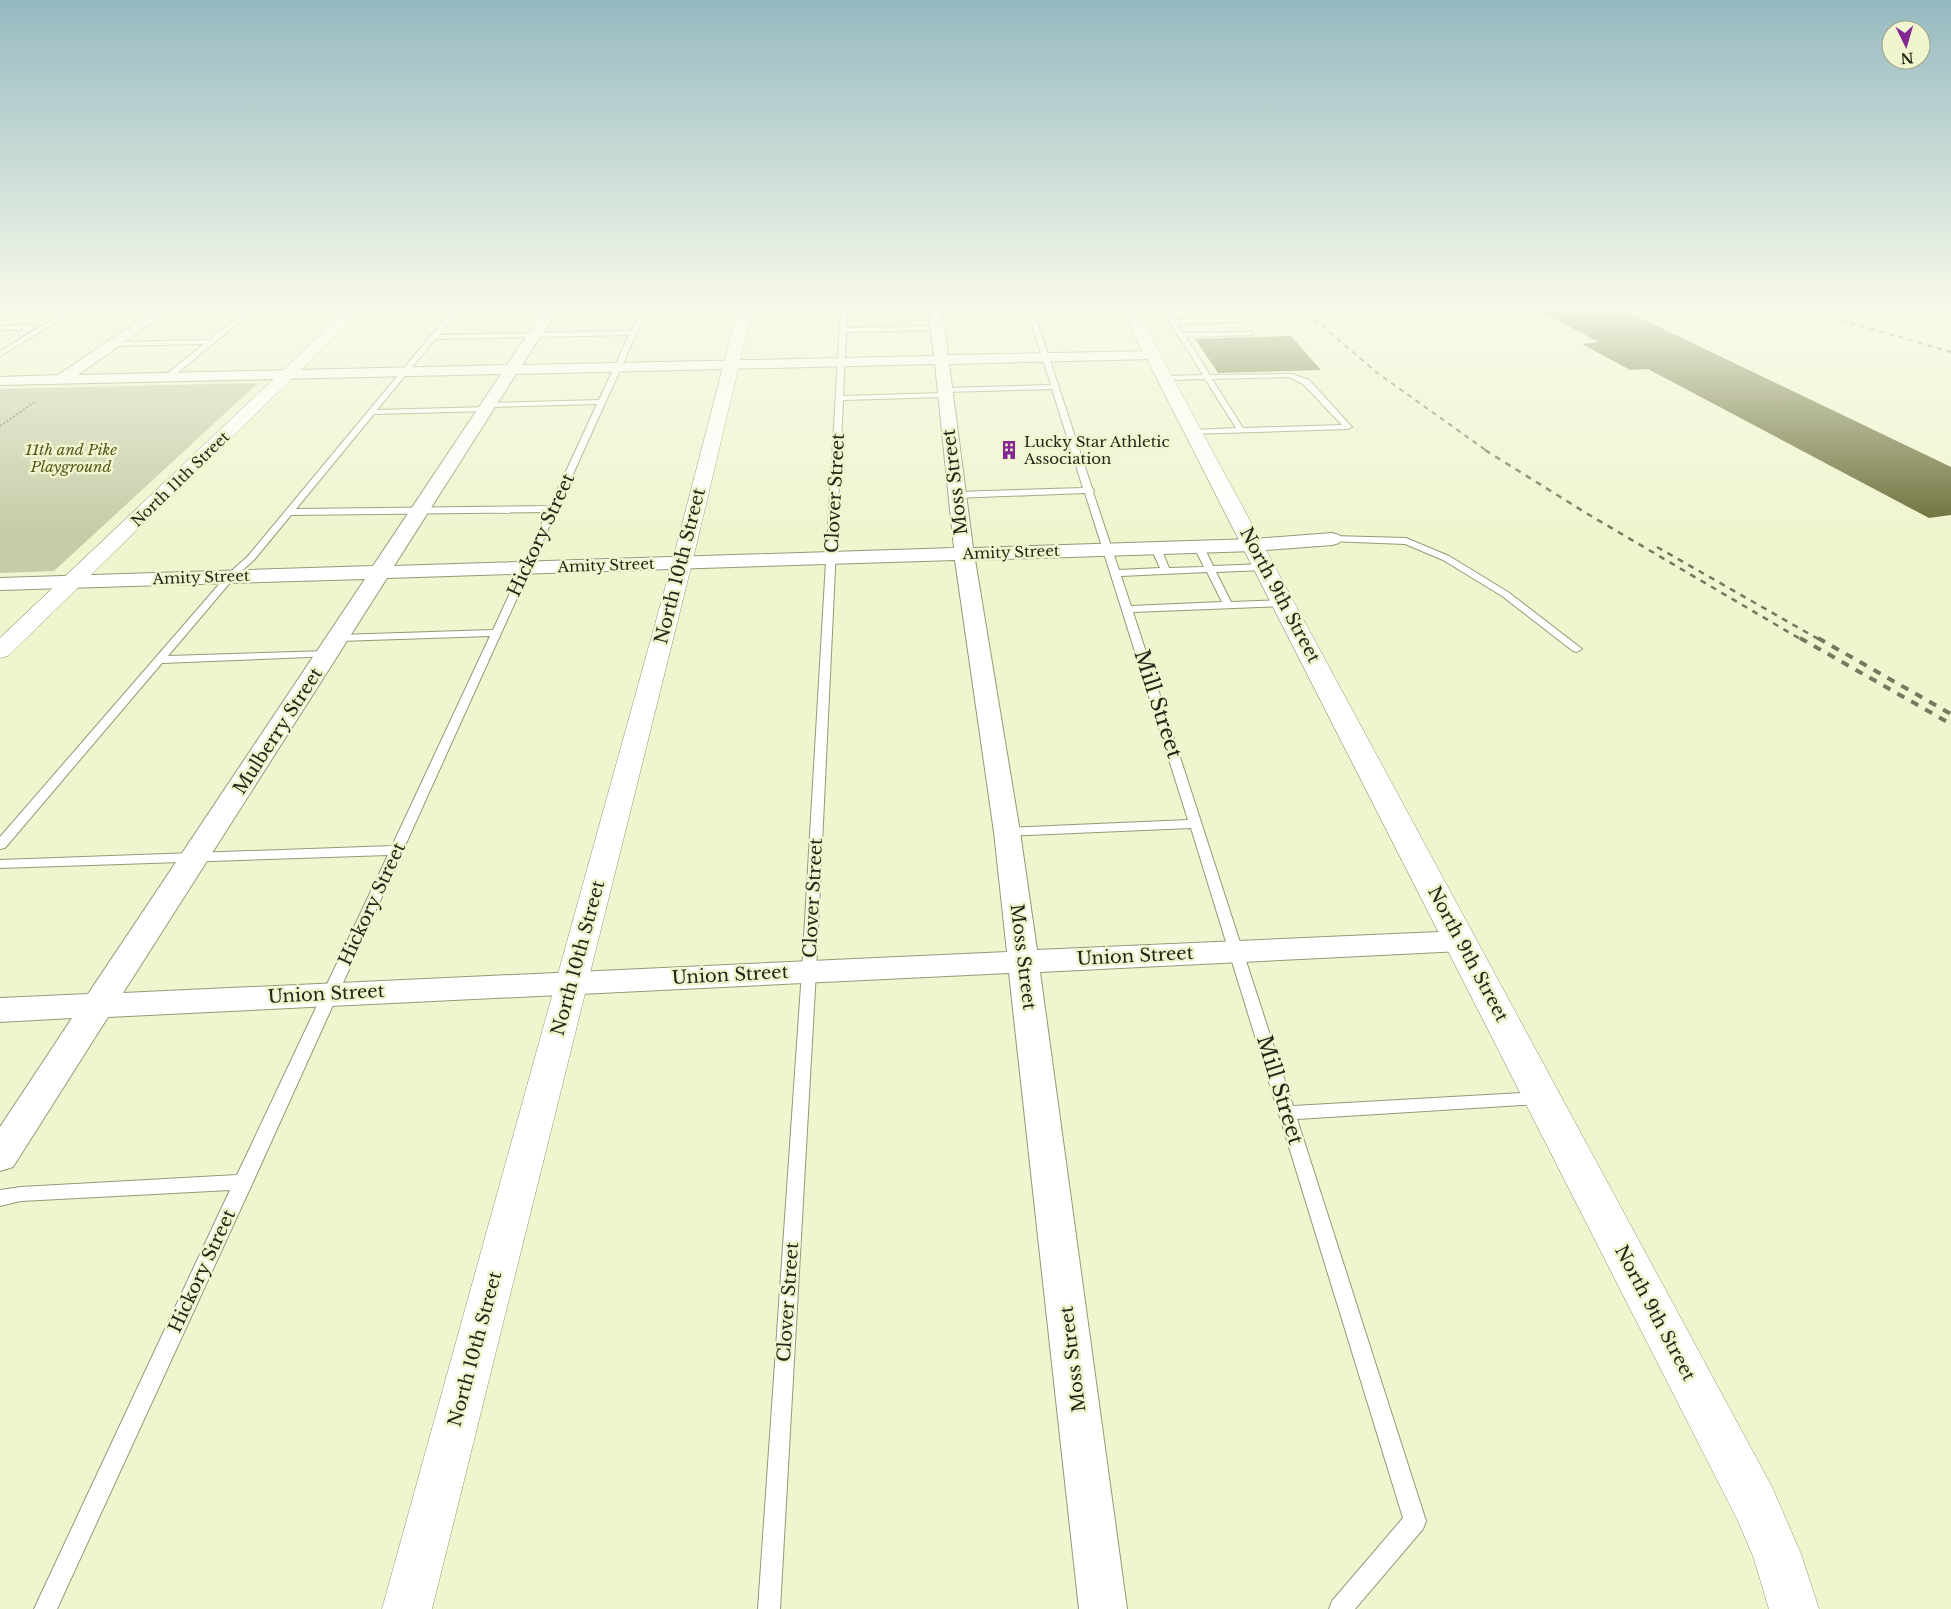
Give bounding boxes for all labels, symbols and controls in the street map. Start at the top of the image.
north arrow [1881,20,1931,70]
text: N [1900,48,1914,67]
street label: North 11th Street [127,427,233,531]
street label: Moss Street [938,428,972,536]
street label: Clover Street [821,432,849,554]
place label: Lucky Star Athletic Association [1023,432,1170,468]
building icon: Lucky Star Athletic Association [998,439,1020,461]
park label: 11th and Pike Playground [24,440,117,476]
street label: Hickory Street [503,470,579,600]
street label: North 10th Street [650,486,710,646]
street label: North 9th Street [1235,523,1325,667]
street label: Amity Street [961,541,1060,563]
street label: Amity Street [556,554,655,576]
street label: Amity Street [151,566,250,588]
street label: Mill Street [1128,646,1188,762]
street label: Mulberry Street [229,663,327,799]
street label: Clover Street [799,837,827,959]
street label: Hickory Street [334,839,410,969]
street label: North 10th Street [547,878,609,1038]
street label: North 9th Street [1423,882,1513,1026]
street label: Moss Street [1006,903,1040,1011]
street label: Union Street [1076,942,1194,970]
street label: Union Street [671,961,789,989]
street label: Union Street [267,980,385,1008]
street label: Mill Street [1251,1032,1309,1148]
street label: Hickory Street [164,1206,240,1336]
street label: Clover Street [773,1241,803,1363]
street label: North 9th Street [1610,1241,1700,1385]
street label: North 10th Street [444,1269,506,1429]
street label: Moss Street [1056,1305,1090,1413]

